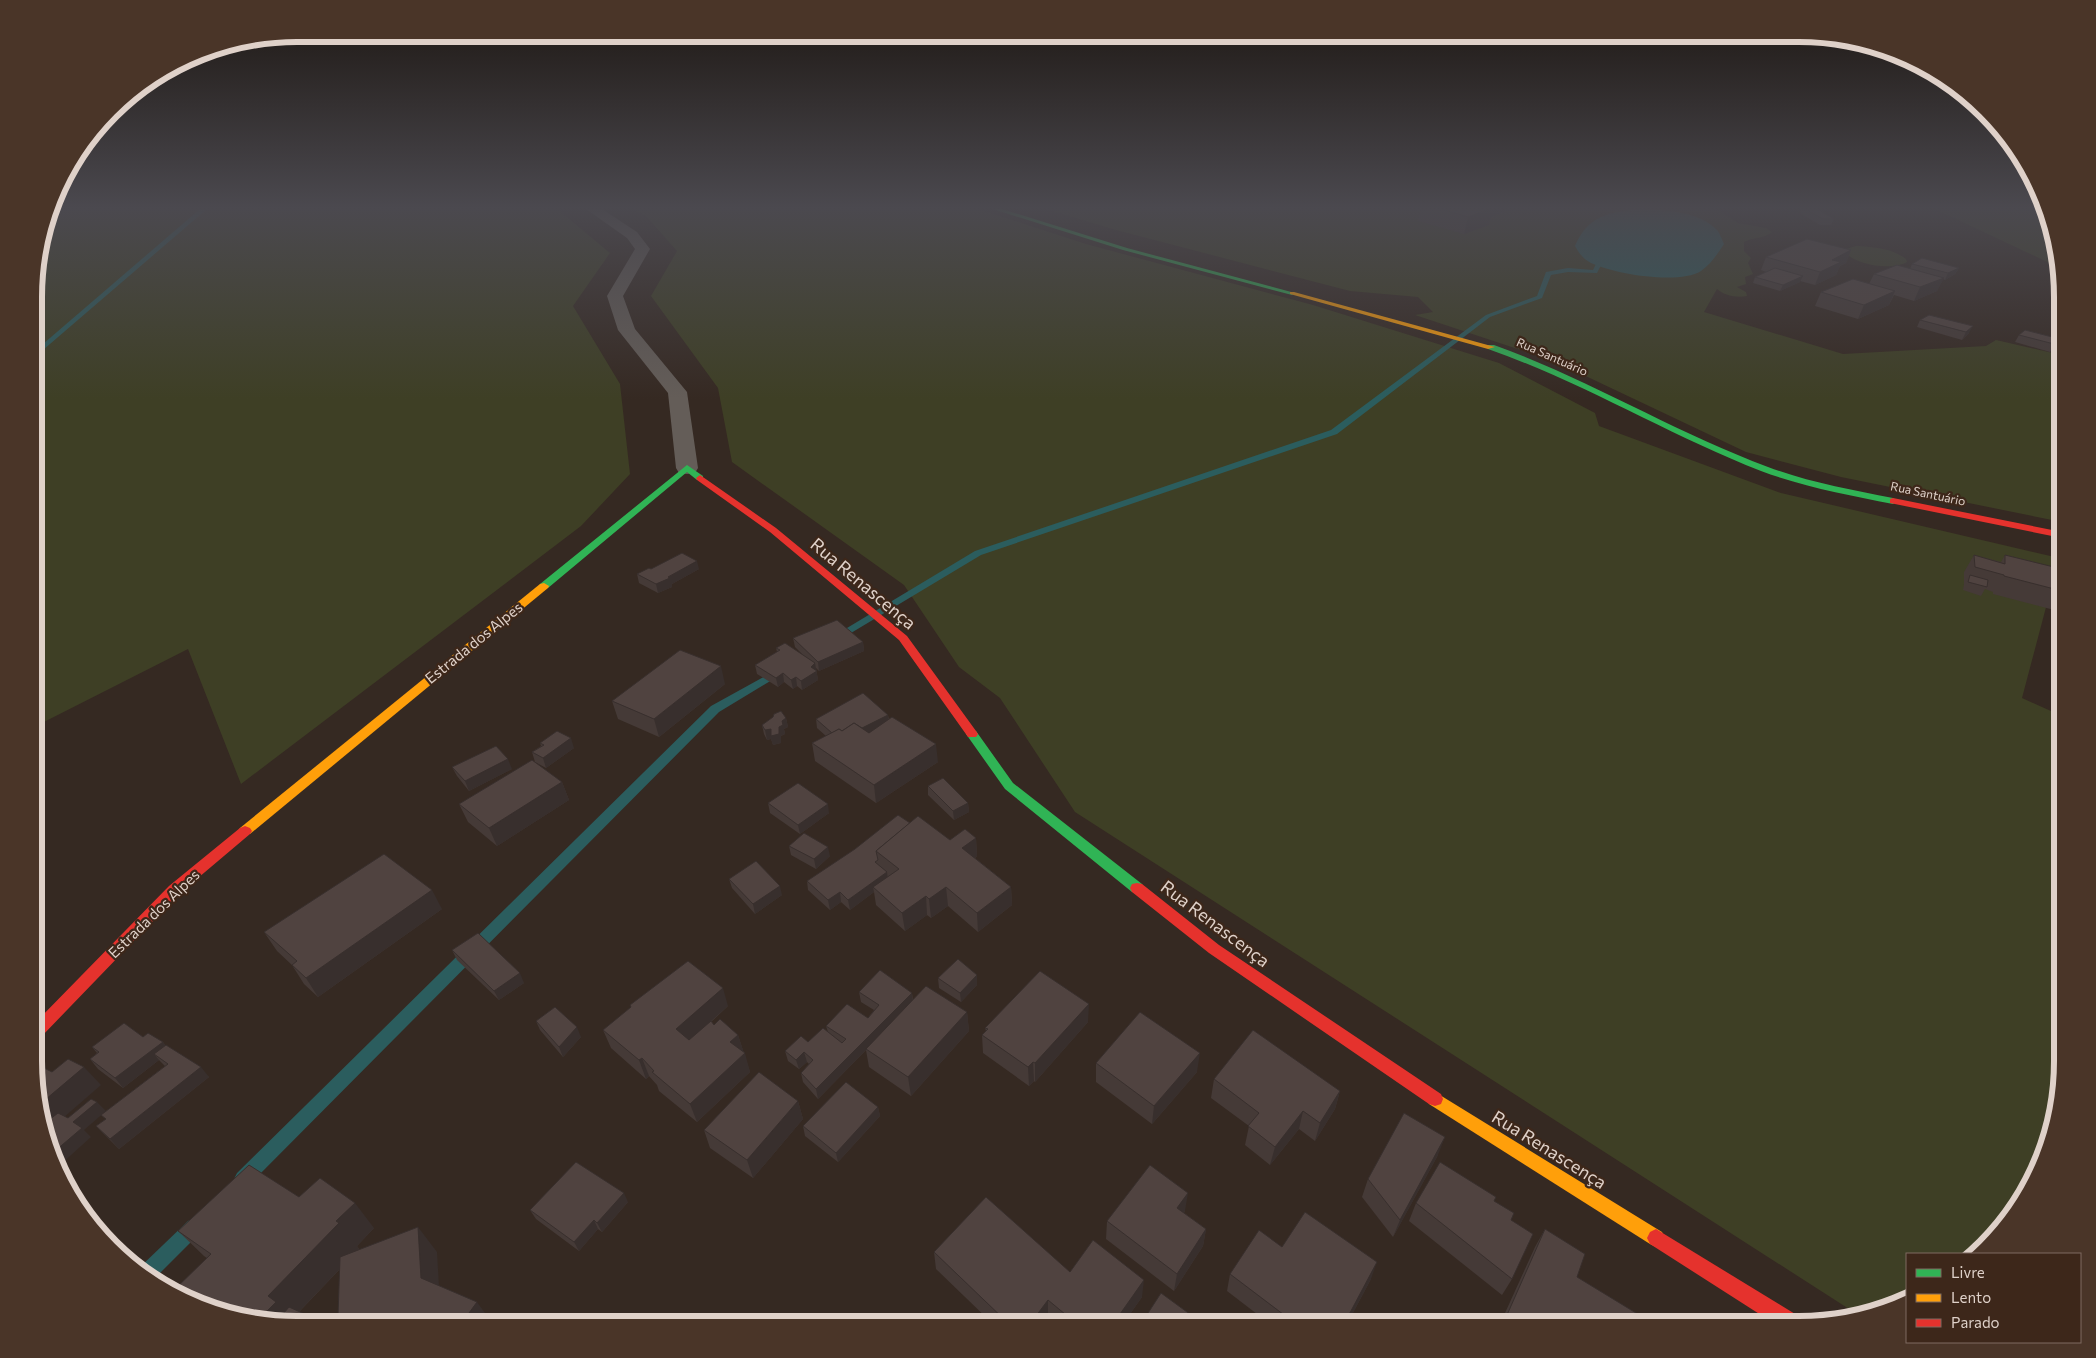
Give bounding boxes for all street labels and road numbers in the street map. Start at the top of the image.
street label: Rua Santuário [1515,334,1590,378]
street label: Rua Santuário [1889,478,1967,508]
street label: Rua Renascença [806,533,921,634]
street label: Estrada dos Alpes [421,597,526,687]
street label: Estrada dos Alpes [104,865,203,961]
street label: Rua Renascença [1157,875,1274,971]
street label: Rua Renascença [1488,1105,1611,1193]

